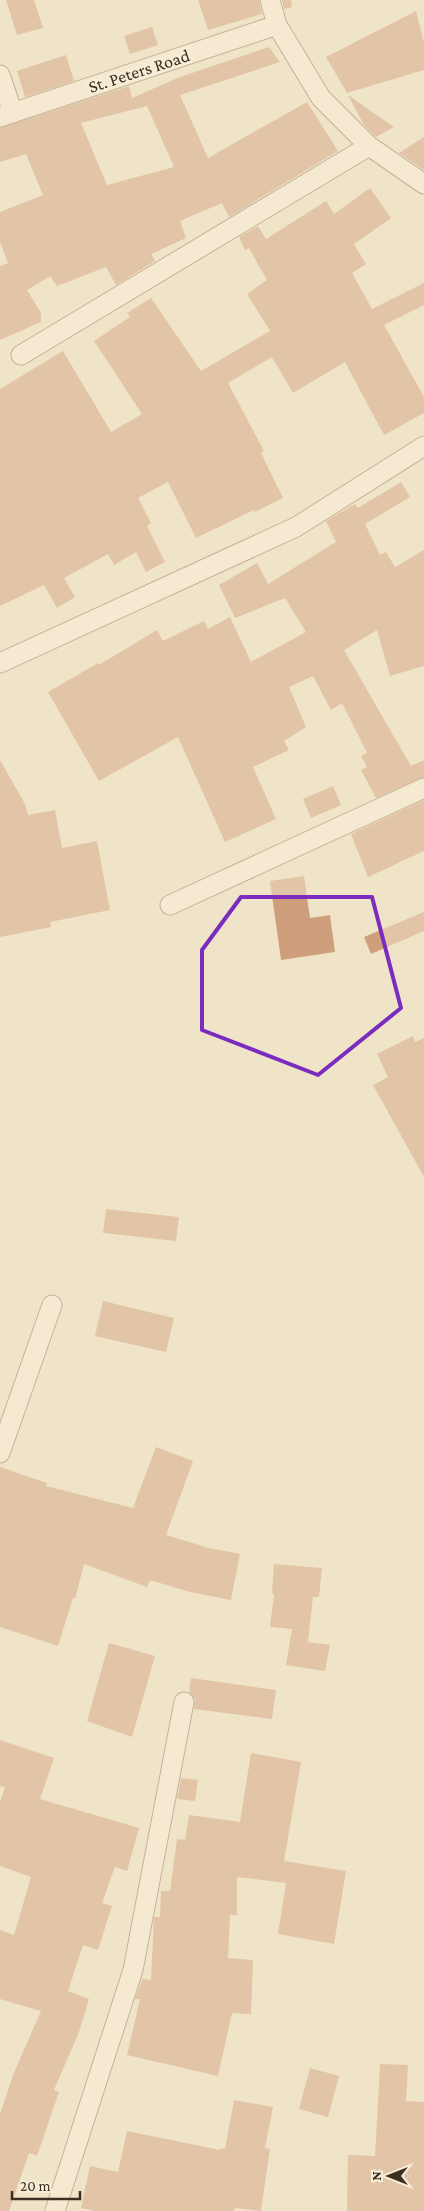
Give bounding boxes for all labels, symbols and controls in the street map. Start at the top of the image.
street label: St. Peters Road [86,45,193,97]
north arrow [364,2151,414,2201]
scale bar [12,2168,80,2200]
text: N [368,2171,384,2181]
text: 20 m [20,2178,51,2194]

